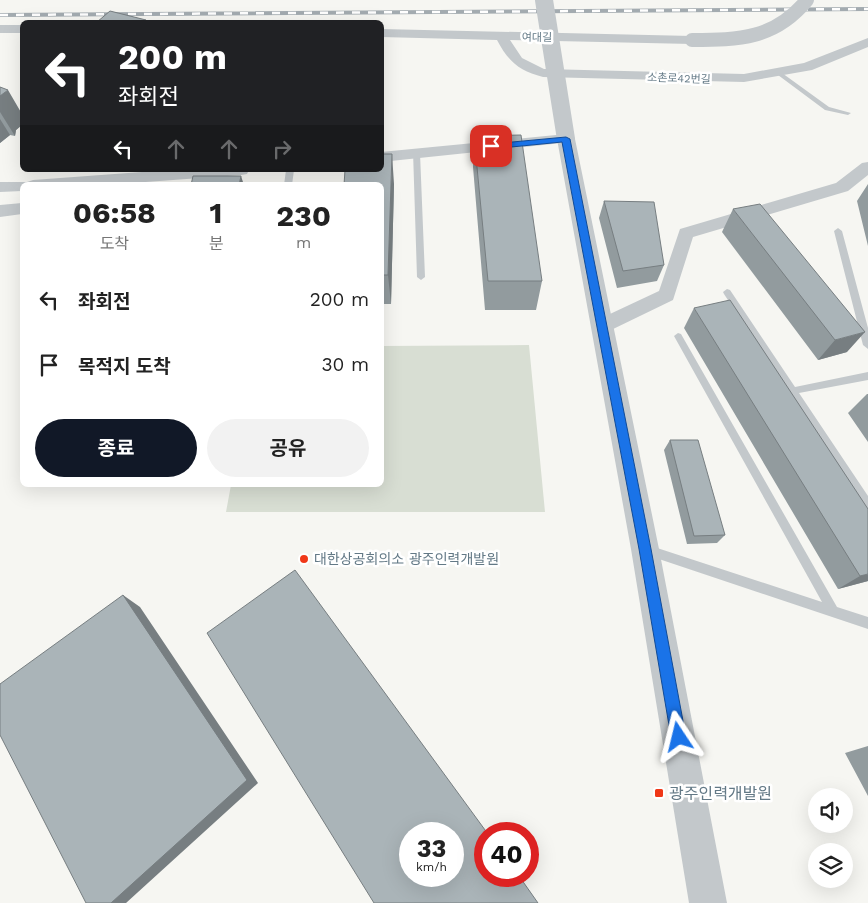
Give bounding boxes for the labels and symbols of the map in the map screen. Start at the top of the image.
street label: 여대길 [522,31,552,44]
street label: 소촌로42번길 [647,71,711,86]
pin [470,125,512,167]
place label: 대한상공회의소 광주인력개발원 [314,551,499,567]
marker: 대한상공회의소 광주인력개발원 [298,553,310,565]
position arrow [652,710,704,762]
place label: 광주인력개발원 [669,784,772,803]
marker: 광주인력개발원 [653,787,665,799]
speed limit sign: 40 [474,822,539,887]

